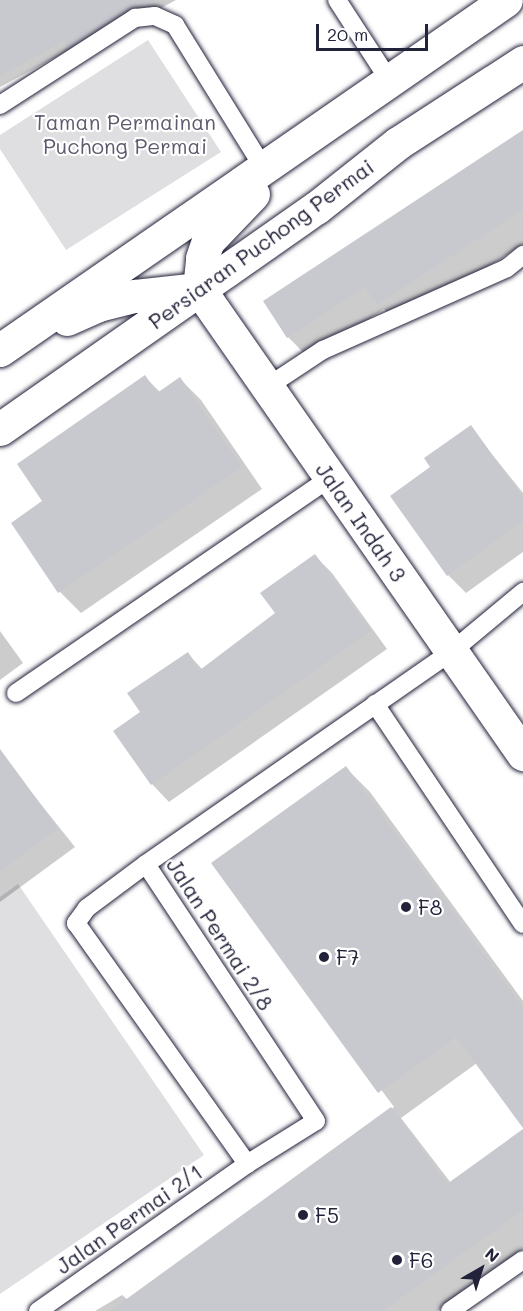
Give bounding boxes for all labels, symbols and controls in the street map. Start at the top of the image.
scale bar [319,12,432,50]
text: 20 m [327,22,368,46]
park label: Taman Permainan Puchong Permai [34,109,216,159]
street label: Persiaran Puchong Permai [143,154,379,334]
street label: Jalan Indah 3 [311,458,411,586]
street label: Jalan Permai 2/8 [161,853,279,1015]
place label: F8 [418,894,442,920]
marker: F8 [399,900,413,914]
place label: F7 [336,944,359,970]
marker: F7 [317,950,331,964]
street label: Jalan Permai 2/1 [51,1159,207,1279]
place label: F5 [315,1202,339,1228]
marker: F5 [296,1208,310,1222]
north arrow [451,1239,511,1299]
text: N [481,1243,504,1267]
place label: F6 [409,1247,433,1273]
marker: F6 [390,1253,404,1267]

